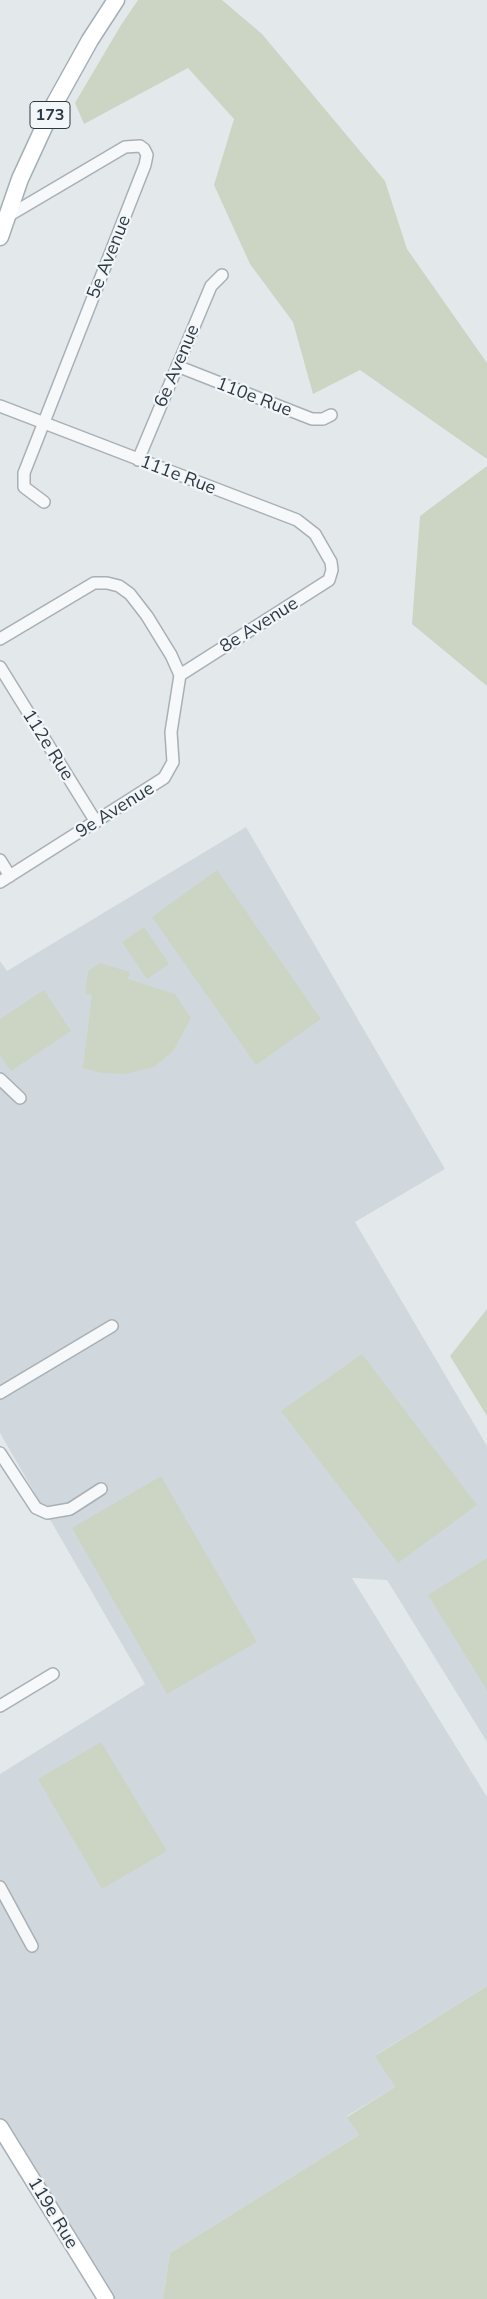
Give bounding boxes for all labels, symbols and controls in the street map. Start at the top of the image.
road number: 173 [30,102,70,128]
street label: 5e Avenue [83,212,135,302]
street label: 6e Avenue [150,321,204,411]
street label: 110e Rue [213,373,295,421]
street label: 111e Rue [137,451,219,499]
street label: 8e Avenue [216,593,302,657]
street label: 112e Rue [18,706,78,784]
street label: 9e Avenue [72,778,158,842]
street label: 119e Rue [23,2173,83,2253]

